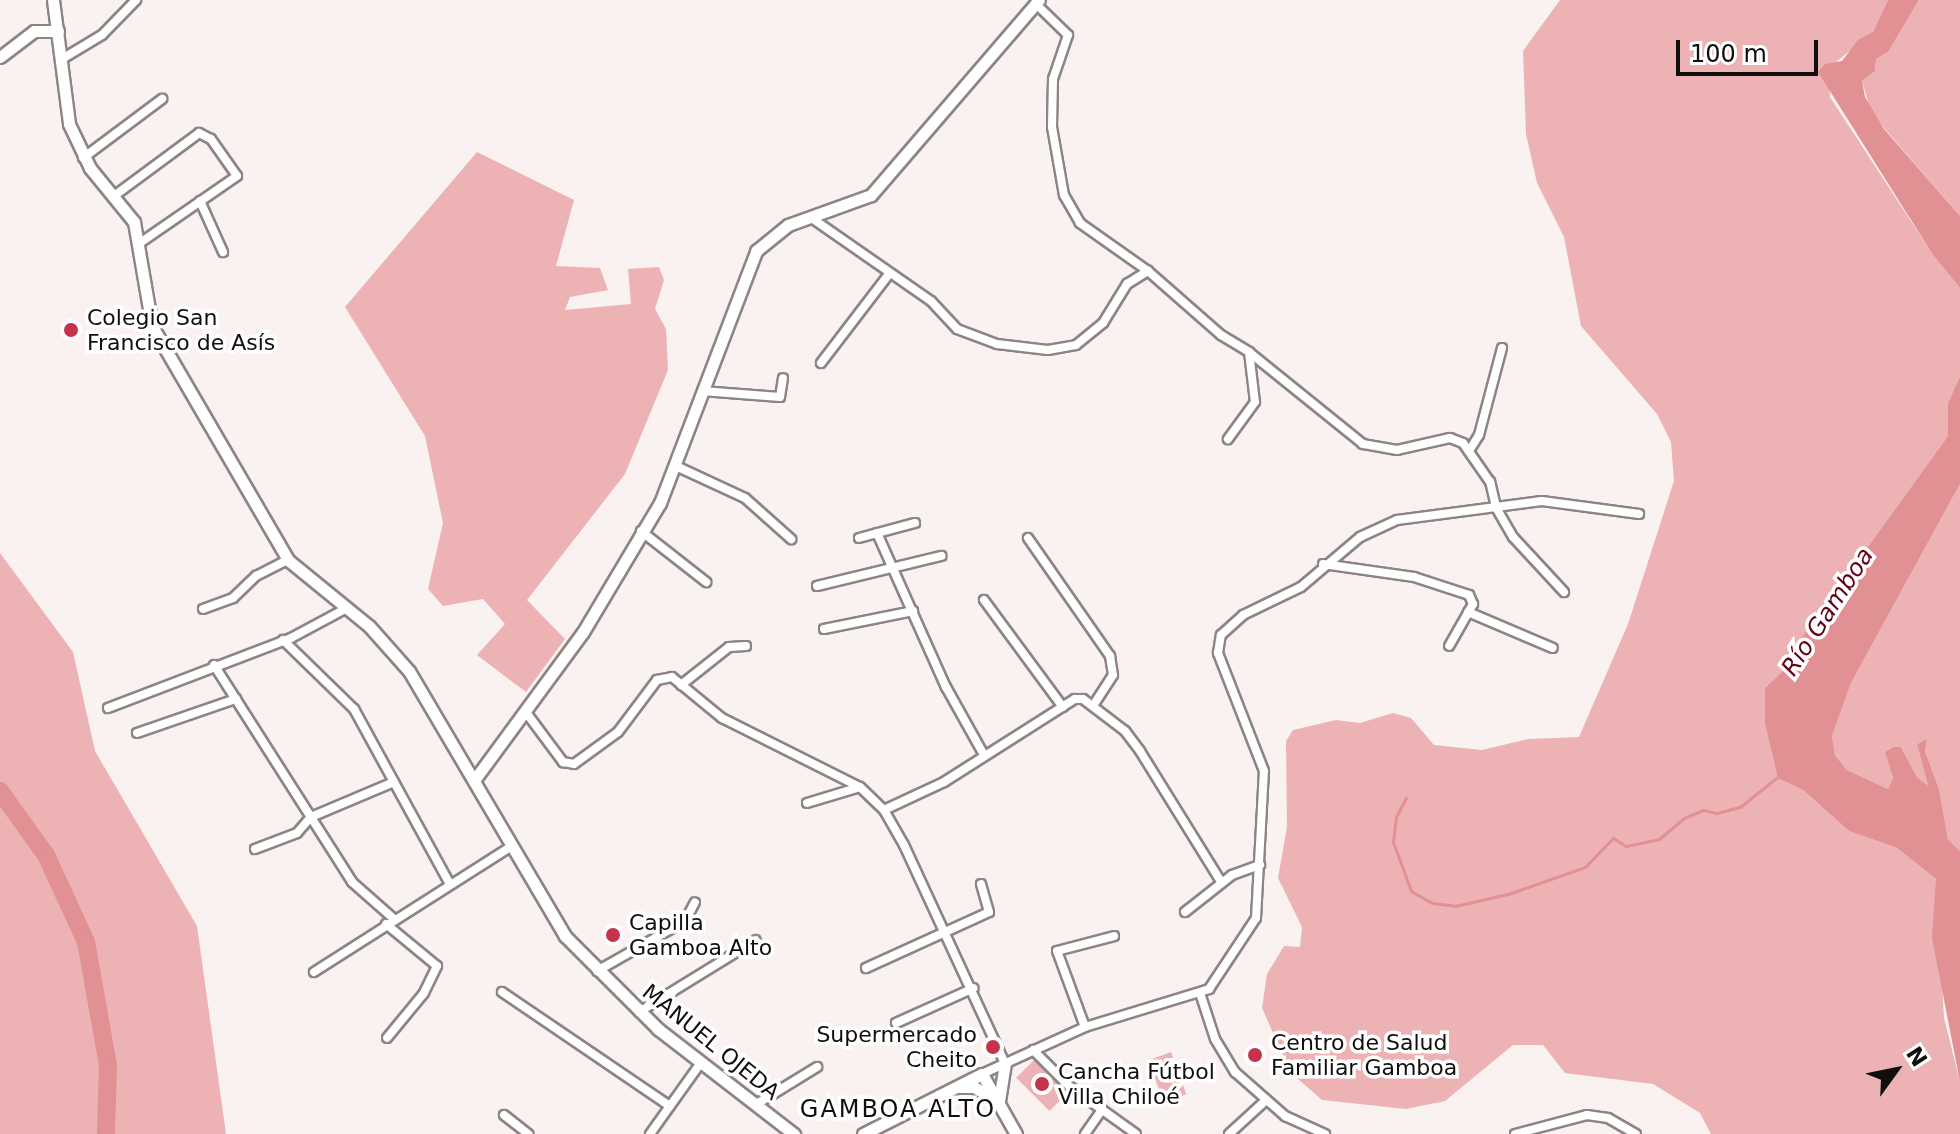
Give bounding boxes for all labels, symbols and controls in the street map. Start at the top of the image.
scale bar [1680,24,1822,74]
text: 100 m [1690,40,1767,68]
place label: Colegio San Francisco de Asís [87,304,275,356]
marker: Colegio San Francisco de Asís [62,321,80,339]
water label: Río Gamboa [1776,543,1880,681]
place label: Capilla Gamboa Alto [629,909,772,960]
marker: Capilla Gamboa Alto [604,926,622,944]
street label: MANUEL OJEDA [637,979,785,1105]
place label: Supermercado Cheito [816,1021,977,1072]
place label: Centro de Salud Familiar Gamboa [1271,1029,1457,1080]
north arrow [1856,1030,1936,1110]
marker: Supermercado Cheito [984,1038,1002,1056]
text: N [1901,1042,1932,1071]
marker: Centro de Salud Familiar Gamboa [1246,1046,1264,1064]
place label: Cancha Fútbol Villa Chiloé [1058,1058,1215,1110]
marker: Cancha Fútbol Villa Chiloé [1033,1075,1051,1093]
district label: GAMBOA ALTO [800,1096,996,1124]

